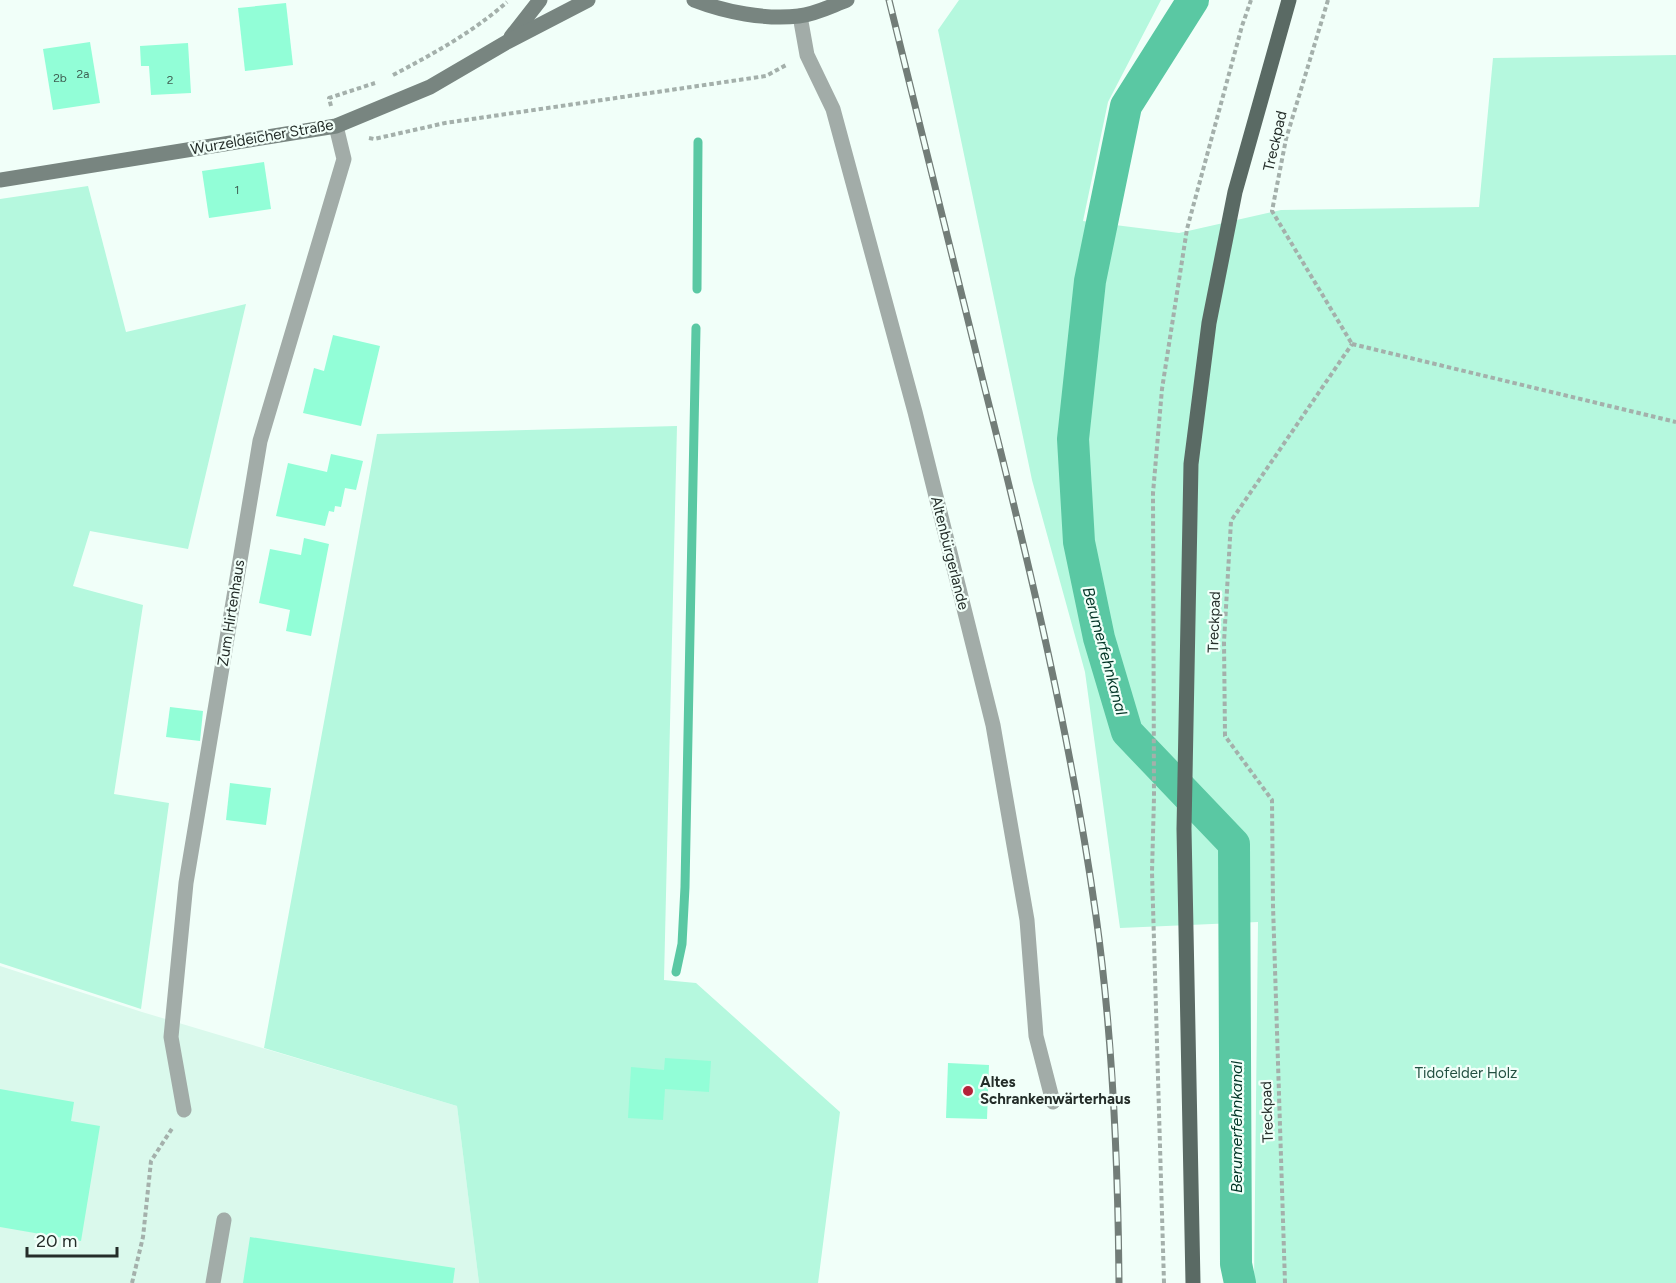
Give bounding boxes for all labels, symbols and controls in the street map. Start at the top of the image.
house number: 2a [77,67,89,81]
house number: 2b [53,71,67,85]
house number: 2 [167,73,173,87]
street label: Treckpad [1259,109,1291,173]
street label: Wurzeldeicher Straße [189,116,335,158]
house number: 1 [235,183,239,197]
street label: Altenbürgerlande [927,494,973,612]
street label: Zum Hirtenhaus [214,558,248,668]
water label: Berumerfehnkanal [1079,585,1131,718]
street label: Treckpad [1204,591,1224,653]
water label: Berumerfehnkanal [1227,1061,1246,1193]
park label: Tidofelder Holz [1415,1064,1517,1082]
place label: Altes Schrankenwärterhaus [980,1073,1130,1108]
street label: Treckpad [1257,1081,1277,1143]
marker: Altes Schrankenwärterhaus [961,1084,975,1098]
scale bar [27,1220,117,1258]
text: 20 m [36,1230,77,1252]

